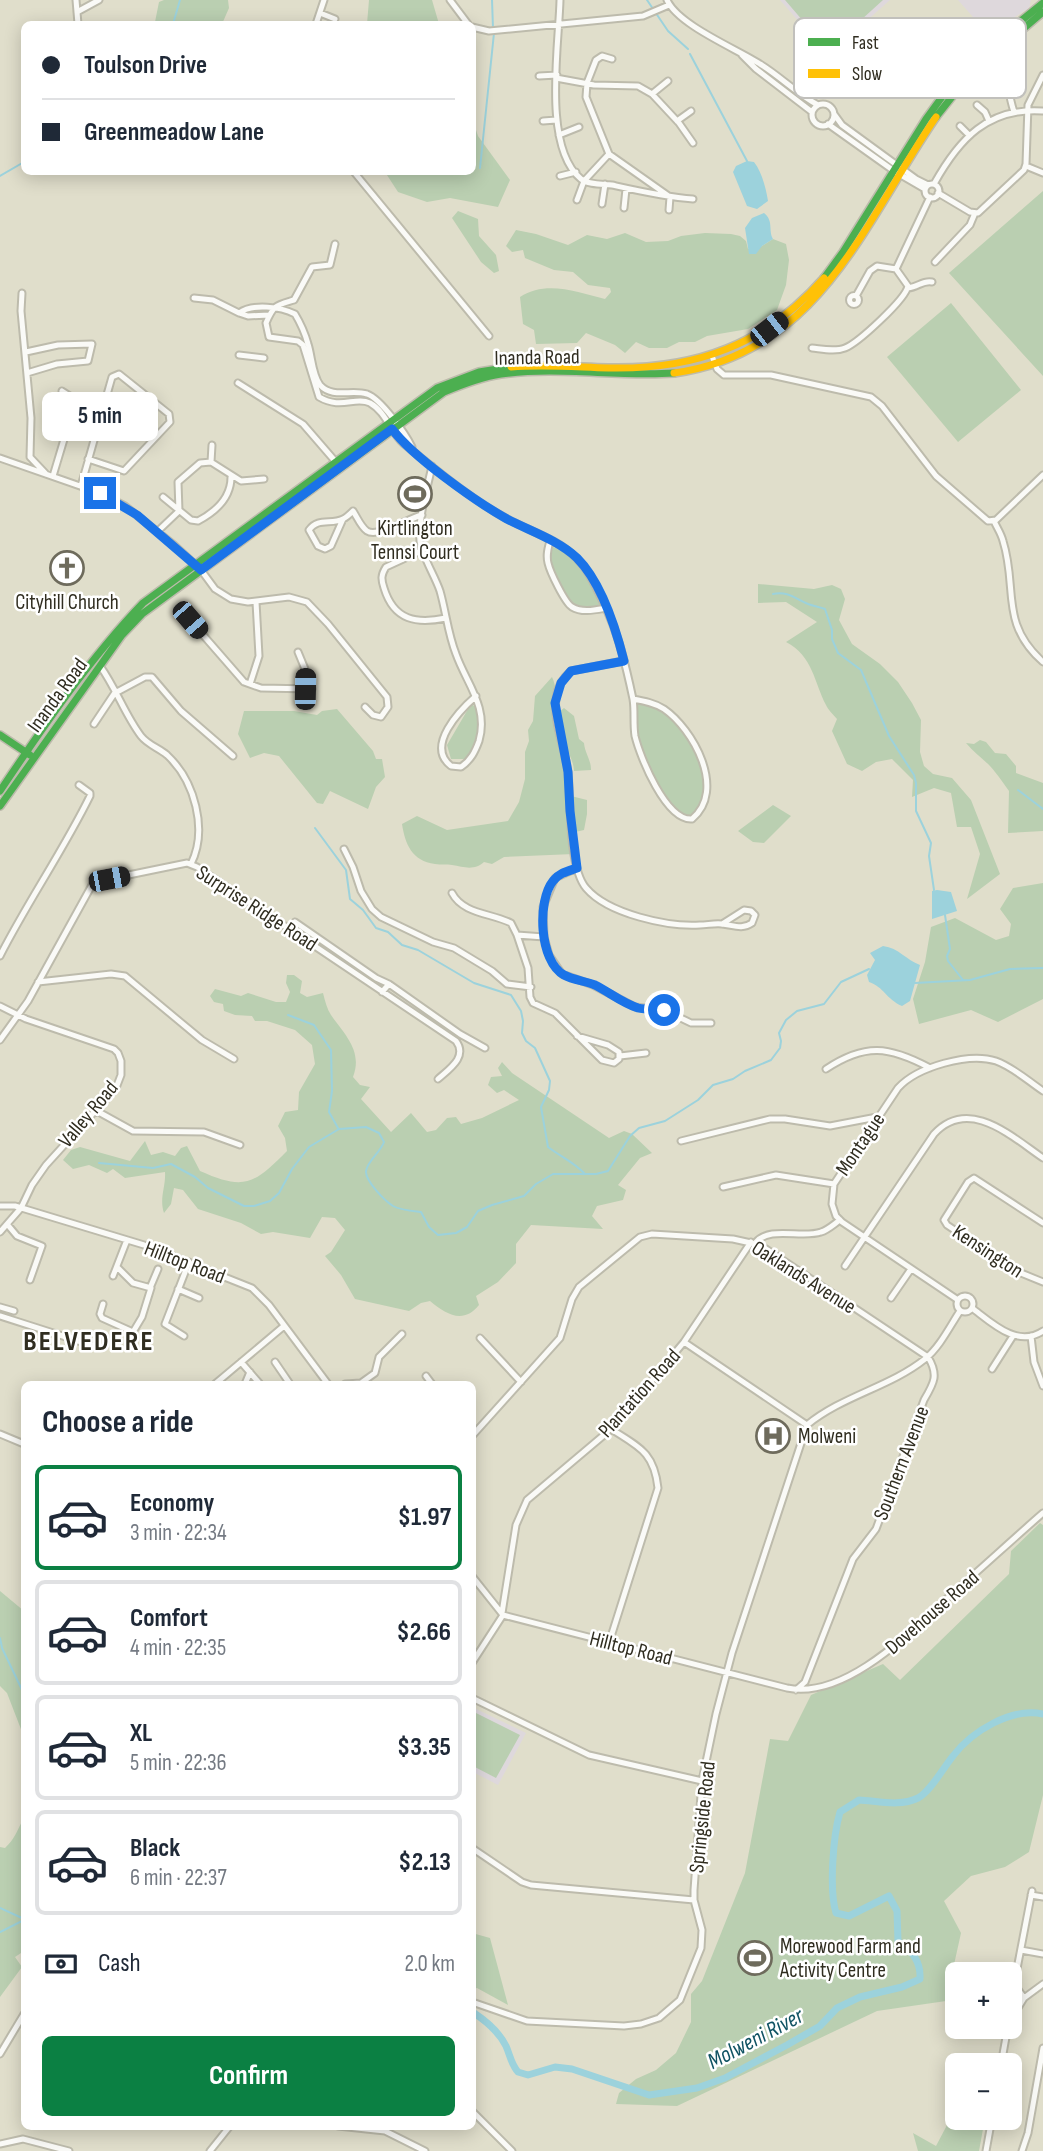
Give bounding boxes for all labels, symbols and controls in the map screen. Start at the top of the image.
legend [794,18,1026,98]
text: Fast [852,32,879,55]
text: Toulson Drive [84,50,207,81]
text: Slow [852,63,882,86]
text: Greenmeadow Lane [84,117,264,148]
car [746,308,793,350]
street label: Inanda Road [494,344,580,371]
callout: 5 min [42,392,158,440]
text: 5 min [78,402,122,430]
sports icon: Kirtlington Tennsi Court [396,475,434,513]
route end [84,477,116,509]
place label: Kirtlington Tennsi Court [371,516,459,565]
church icon: Cityhill Church [48,549,86,587]
place label: Cityhill Church [15,590,119,615]
car [169,597,212,643]
street label: Inanda Road [22,653,93,737]
car [295,668,316,710]
street label: Surprise Ridge Road [192,860,322,957]
car [87,865,132,893]
route start [648,994,680,1026]
street label: Valley Road [53,1076,123,1153]
street label: Montague [830,1108,890,1180]
street label: Kensington [948,1219,1028,1283]
street label: Oaklands Avenue [747,1235,860,1319]
street label: Hilltop Road [141,1236,229,1289]
district label: BELVEDERE [23,1325,155,1358]
street label: Plantation Road [593,1344,686,1443]
text: Choose a ride [42,1403,194,1442]
street label: Southern Avenue [868,1403,935,1524]
hospital icon: Molweni [754,1417,792,1455]
place label: Molweni [798,1424,856,1449]
icon: car [46,1486,109,1549]
text: Economy [130,1488,214,1519]
text: $1.97 [398,1502,451,1533]
text: 3 min · 22:34 [130,1519,227,1547]
street label: Dovehouse Road [880,1565,984,1660]
icon: car [46,1601,109,1664]
text: Comfort [130,1603,208,1634]
text: $2.66 [396,1617,451,1648]
street label: Hilltop Road [587,1626,675,1671]
text: 4 min · 22:35 [130,1634,226,1662]
icon: car [46,1716,109,1779]
text: XL [130,1718,152,1749]
text: $3.35 [397,1732,451,1763]
text: 5 min · 22:36 [130,1749,227,1777]
street label: Springside Road [684,1760,721,1874]
icon: car [46,1831,109,1894]
text: Black [130,1833,180,1864]
text: $2.13 [398,1847,451,1878]
text: 6 min · 22:37 [130,1864,227,1892]
place label: Morewood Farm and Activity Centre [779,1934,921,1983]
sports icon: Morewood Farm and Activity Centre [736,1939,774,1977]
icon: cash [42,1945,80,1983]
text: Cash [98,1948,141,1979]
text: 2.0 km [404,1950,455,1978]
map controls [945,1962,1022,2130]
button: + [945,1962,1022,2039]
water label: Molweni River [703,2001,810,2076]
button: Confirm [42,2036,455,2116]
button: − [945,2053,1022,2130]

